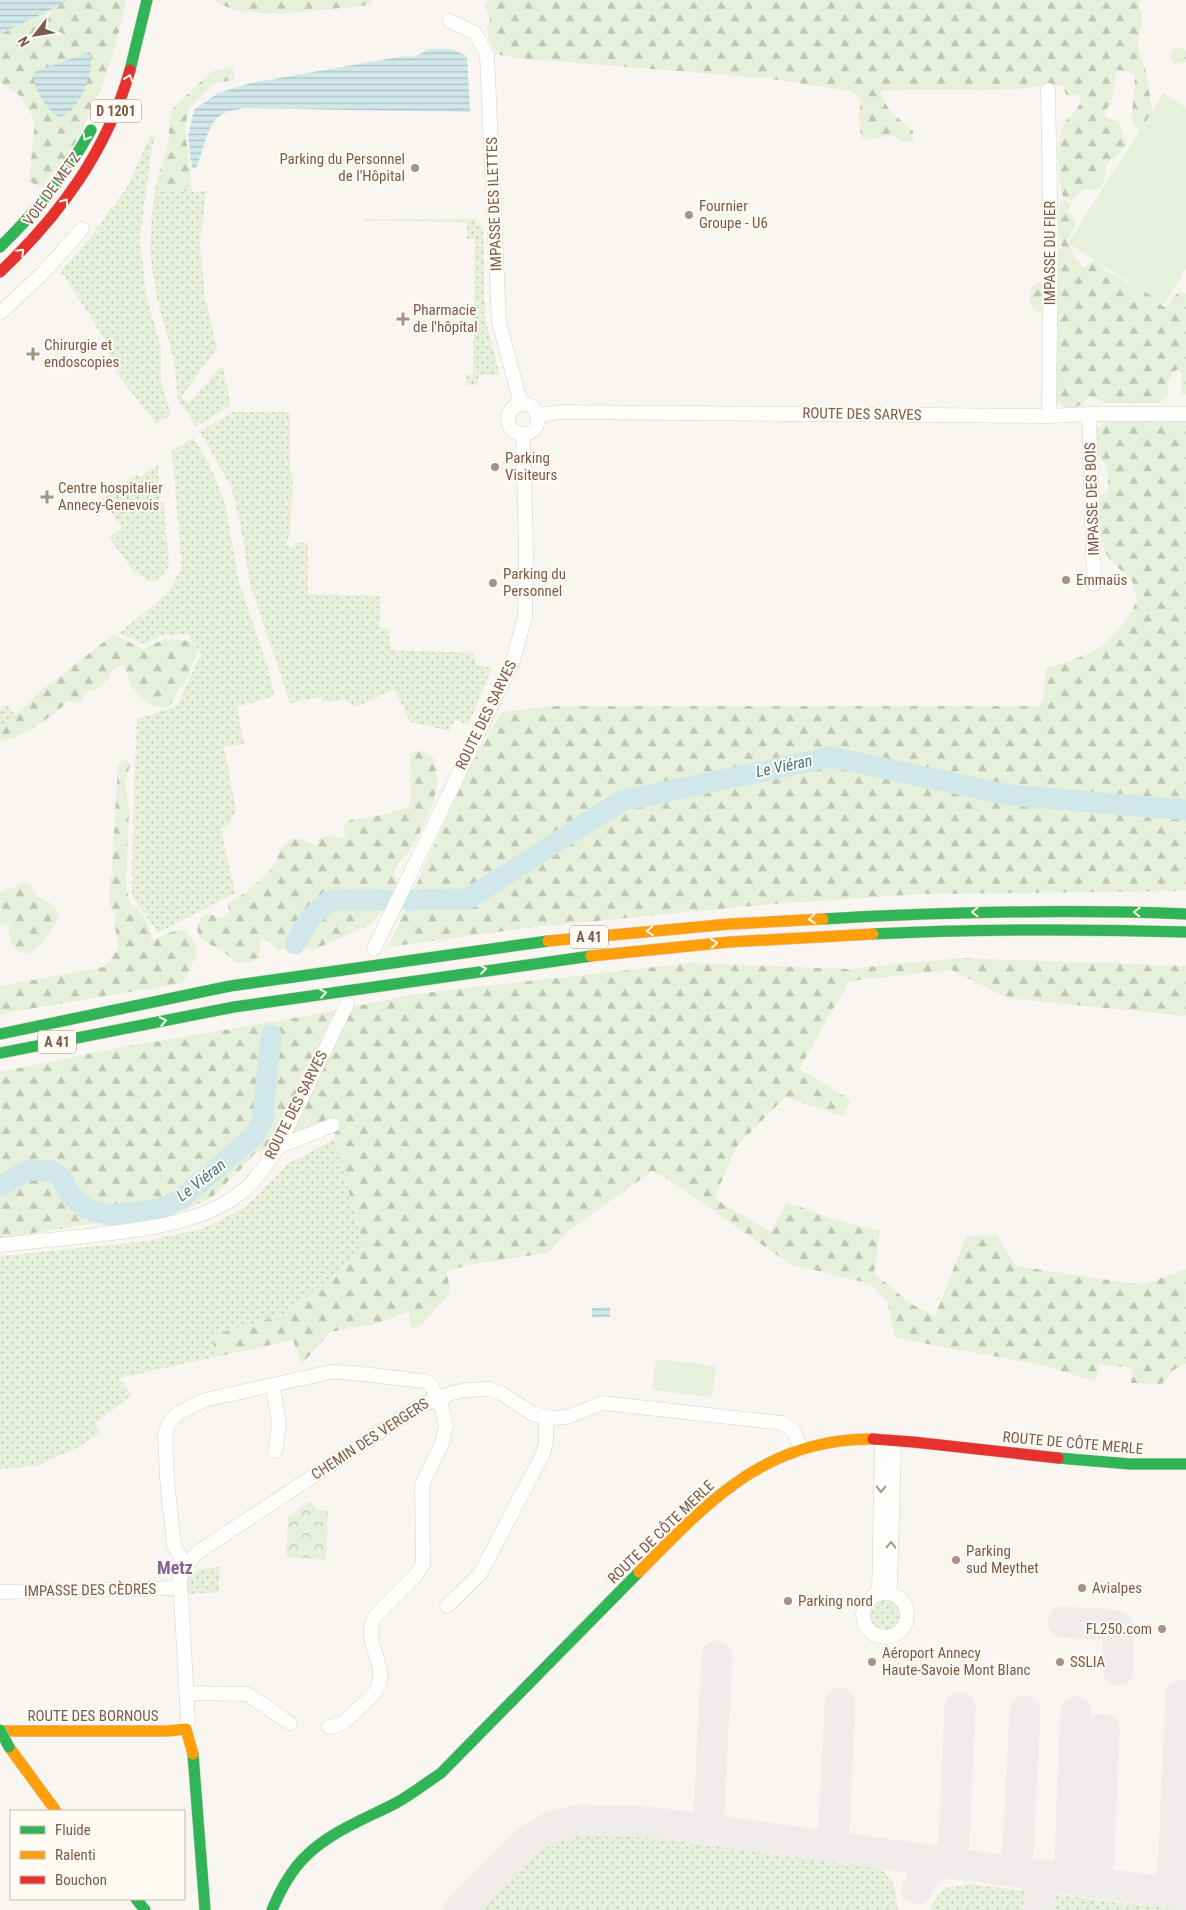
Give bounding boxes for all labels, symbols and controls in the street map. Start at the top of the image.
north arrow [10,10,60,60]
text: N [15,34,33,49]
one-way arrow [123,75,133,83]
road number: D 1201 [91,100,141,122]
one-way arrow [83,132,93,141]
street label: IMPASSE DES ILETTES [483,136,505,271]
street label: VOIE DE METZ [19,149,85,229]
place label: Parking du Personnel de l'Hôpital [279,150,405,185]
marker: Parking du Personnel de l'Hôpital [409,162,421,174]
place label: Fournier Groupe - U6 [699,197,768,232]
one-way arrow [59,198,68,208]
street label: IMPASSE DU FIER [1041,201,1059,305]
marker: Fournier Groupe - U6 [683,209,695,221]
one-way arrow [15,249,24,258]
place label: Pharmacie de l'hôpital [413,301,478,336]
marker: Pharmacie de l'hôpital [397,313,409,325]
place label: Chirurgie et endoscopies [44,336,119,371]
marker: Chirurgie et endoscopies [26,347,40,361]
street label: ROUTE DES SARVES [802,404,922,424]
street label: IMPASSE DES BOIS [1081,442,1103,556]
place label: Parking Visiteurs [505,449,557,484]
marker: Parking Visiteurs [489,461,501,473]
place label: Centre hospitalier Annecy-Genevois [58,479,163,514]
marker: Centre hospitalier Annecy-Genevois [40,490,54,504]
place label: Parking du Personnel [503,565,566,600]
place label: Emmaüs [1076,571,1127,589]
marker: Emmaüs [1060,574,1072,586]
marker: Parking du Personnel [487,577,499,589]
street label: ROUTE DES SARVES [452,657,520,773]
water label: Le Viéran [754,751,814,781]
one-way arrow [971,907,978,917]
one-way arrow [1133,907,1141,917]
one-way arrow [808,914,816,925]
one-way arrow [646,925,654,936]
road number: A 41 [570,926,608,949]
one-way arrow [711,938,719,949]
one-way arrow [479,965,488,975]
one-way arrow [318,989,327,999]
one-way arrow [158,1016,167,1027]
road number: A 41 [38,1030,76,1054]
street label: ROUTE DES SARVES [261,1048,331,1162]
water label: Le Viéran [173,1155,229,1205]
street label: CHEMIN DES VERGERS [308,1394,432,1484]
street label: ROUTE DE CÔTE MERLE [1002,1428,1144,1458]
street label: ROUTE DE CÔTE MERLE [604,1477,718,1587]
one-way arrow [876,1485,887,1493]
one-way arrow [886,1540,896,1548]
place label: Parking sud Meythet [966,1542,1039,1577]
marker: Parking sud Meythet [950,1554,962,1566]
district label: Metz [157,1557,193,1578]
place label: Avialpes [1092,1579,1142,1597]
street label: IMPASSE DES CÈDRES [24,1580,157,1600]
marker: Avialpes [1076,1582,1088,1594]
place label: Parking nord [798,1592,873,1610]
marker: Parking nord [782,1595,794,1607]
place label: FL250.com [1086,1620,1152,1638]
marker: FL250.com [1156,1623,1168,1635]
place label: Aéroport Annecy Haute-Savoie Mont Blanc [882,1644,1031,1679]
place label: SSLIA [1070,1653,1106,1671]
marker: Aéroport Annecy Haute-Savoie Mont Blanc [866,1656,878,1668]
marker: SSLIA [1054,1656,1066,1668]
street label: ROUTE DES BORNOUS [27,1707,159,1725]
legend [10,1810,185,1900]
text: Fluide [55,1821,91,1839]
text: Ralenti [55,1846,96,1864]
text: Bouchon [55,1871,107,1889]

